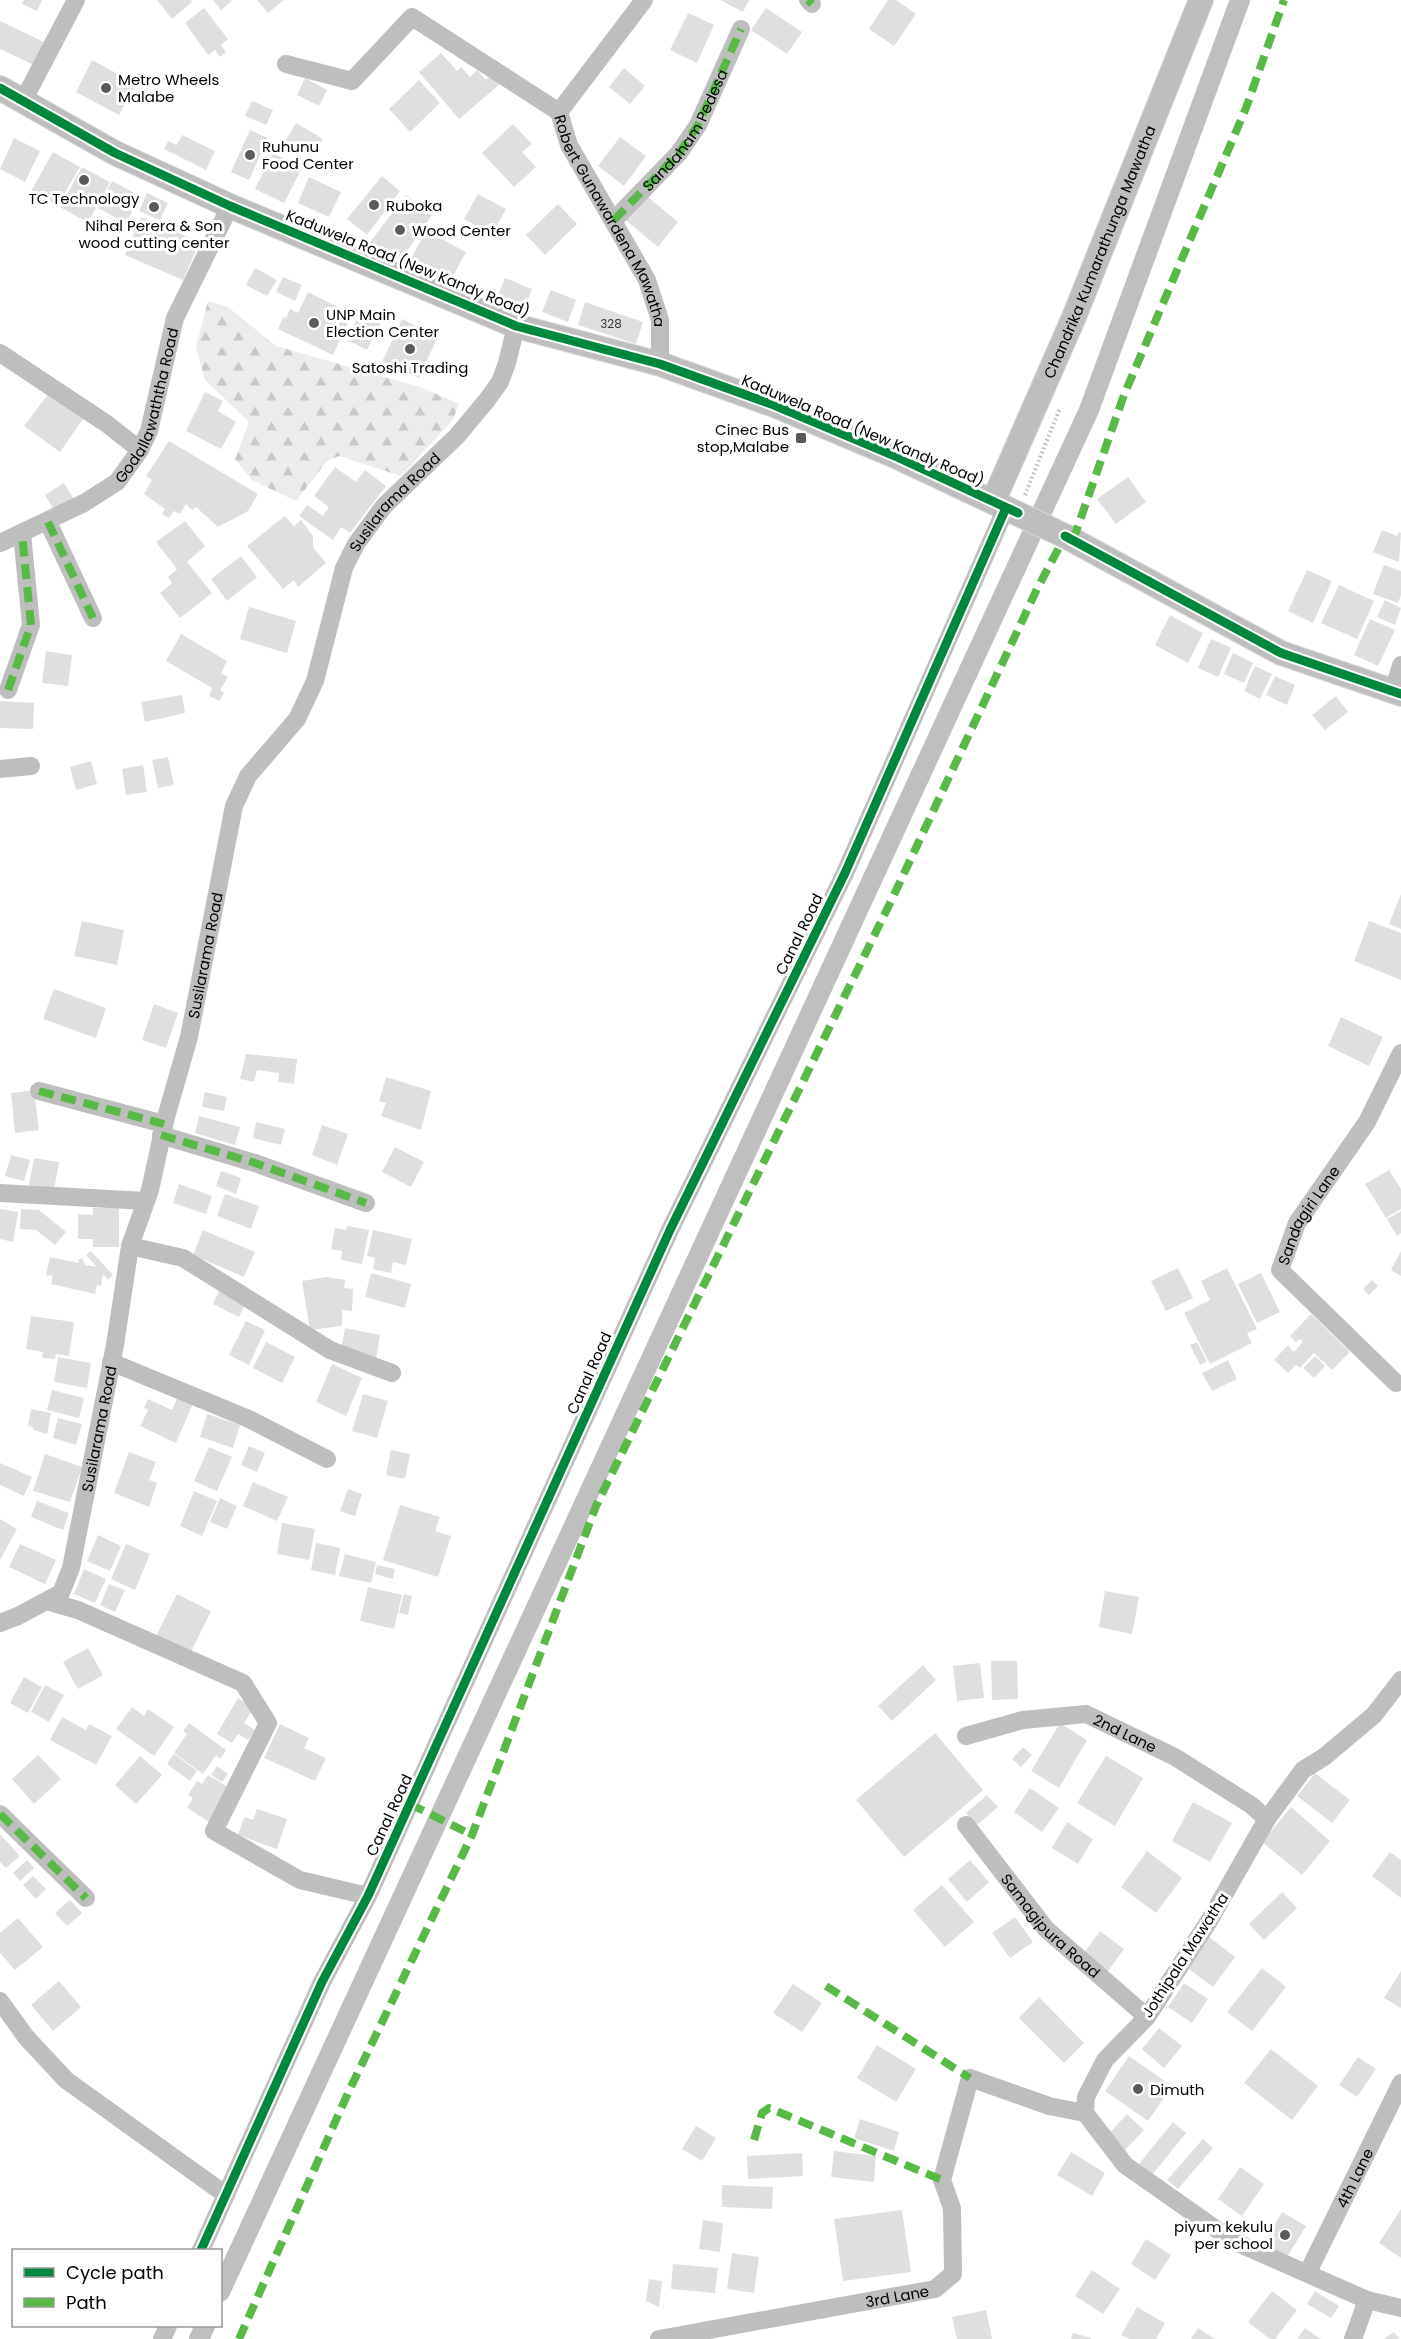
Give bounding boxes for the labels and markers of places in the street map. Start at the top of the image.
place label: Metro Wheels Malabe [118,69,219,107]
marker: Metro Wheels Malabe [99,81,113,95]
place label: Ruhunu Food Center [262,136,354,174]
marker: Ruhunu Food Center [243,148,257,162]
marker: TC Technology [77,173,91,187]
place label: TC Technology [29,188,140,209]
place label: Ruboka [386,195,442,216]
marker: Ruboka [367,198,381,212]
marker: Nihal Perera & Son wood cutting center [147,200,161,214]
place label: Nihal Perera & Son wood cutting center [78,215,230,253]
place label: Wood Center [412,220,511,241]
marker: Wood Center [393,223,407,237]
place label: UNP Main Election Center [326,304,439,342]
marker: UNP Main Election Center [307,316,321,330]
marker: Satoshi Trading [403,342,417,356]
place label: Satoshi Trading [352,357,468,378]
place label: Cinec Bus stop,Malabe [697,419,789,457]
marker: Cinec Bus stop,Malabe [794,431,808,445]
place label: Dimuth [1150,2079,1204,2100]
marker: Dimuth [1131,2082,1145,2096]
place label: piyum kekulu per school [1174,2216,1273,2254]
marker: piyum kekulu per school [1278,2228,1292,2242]

